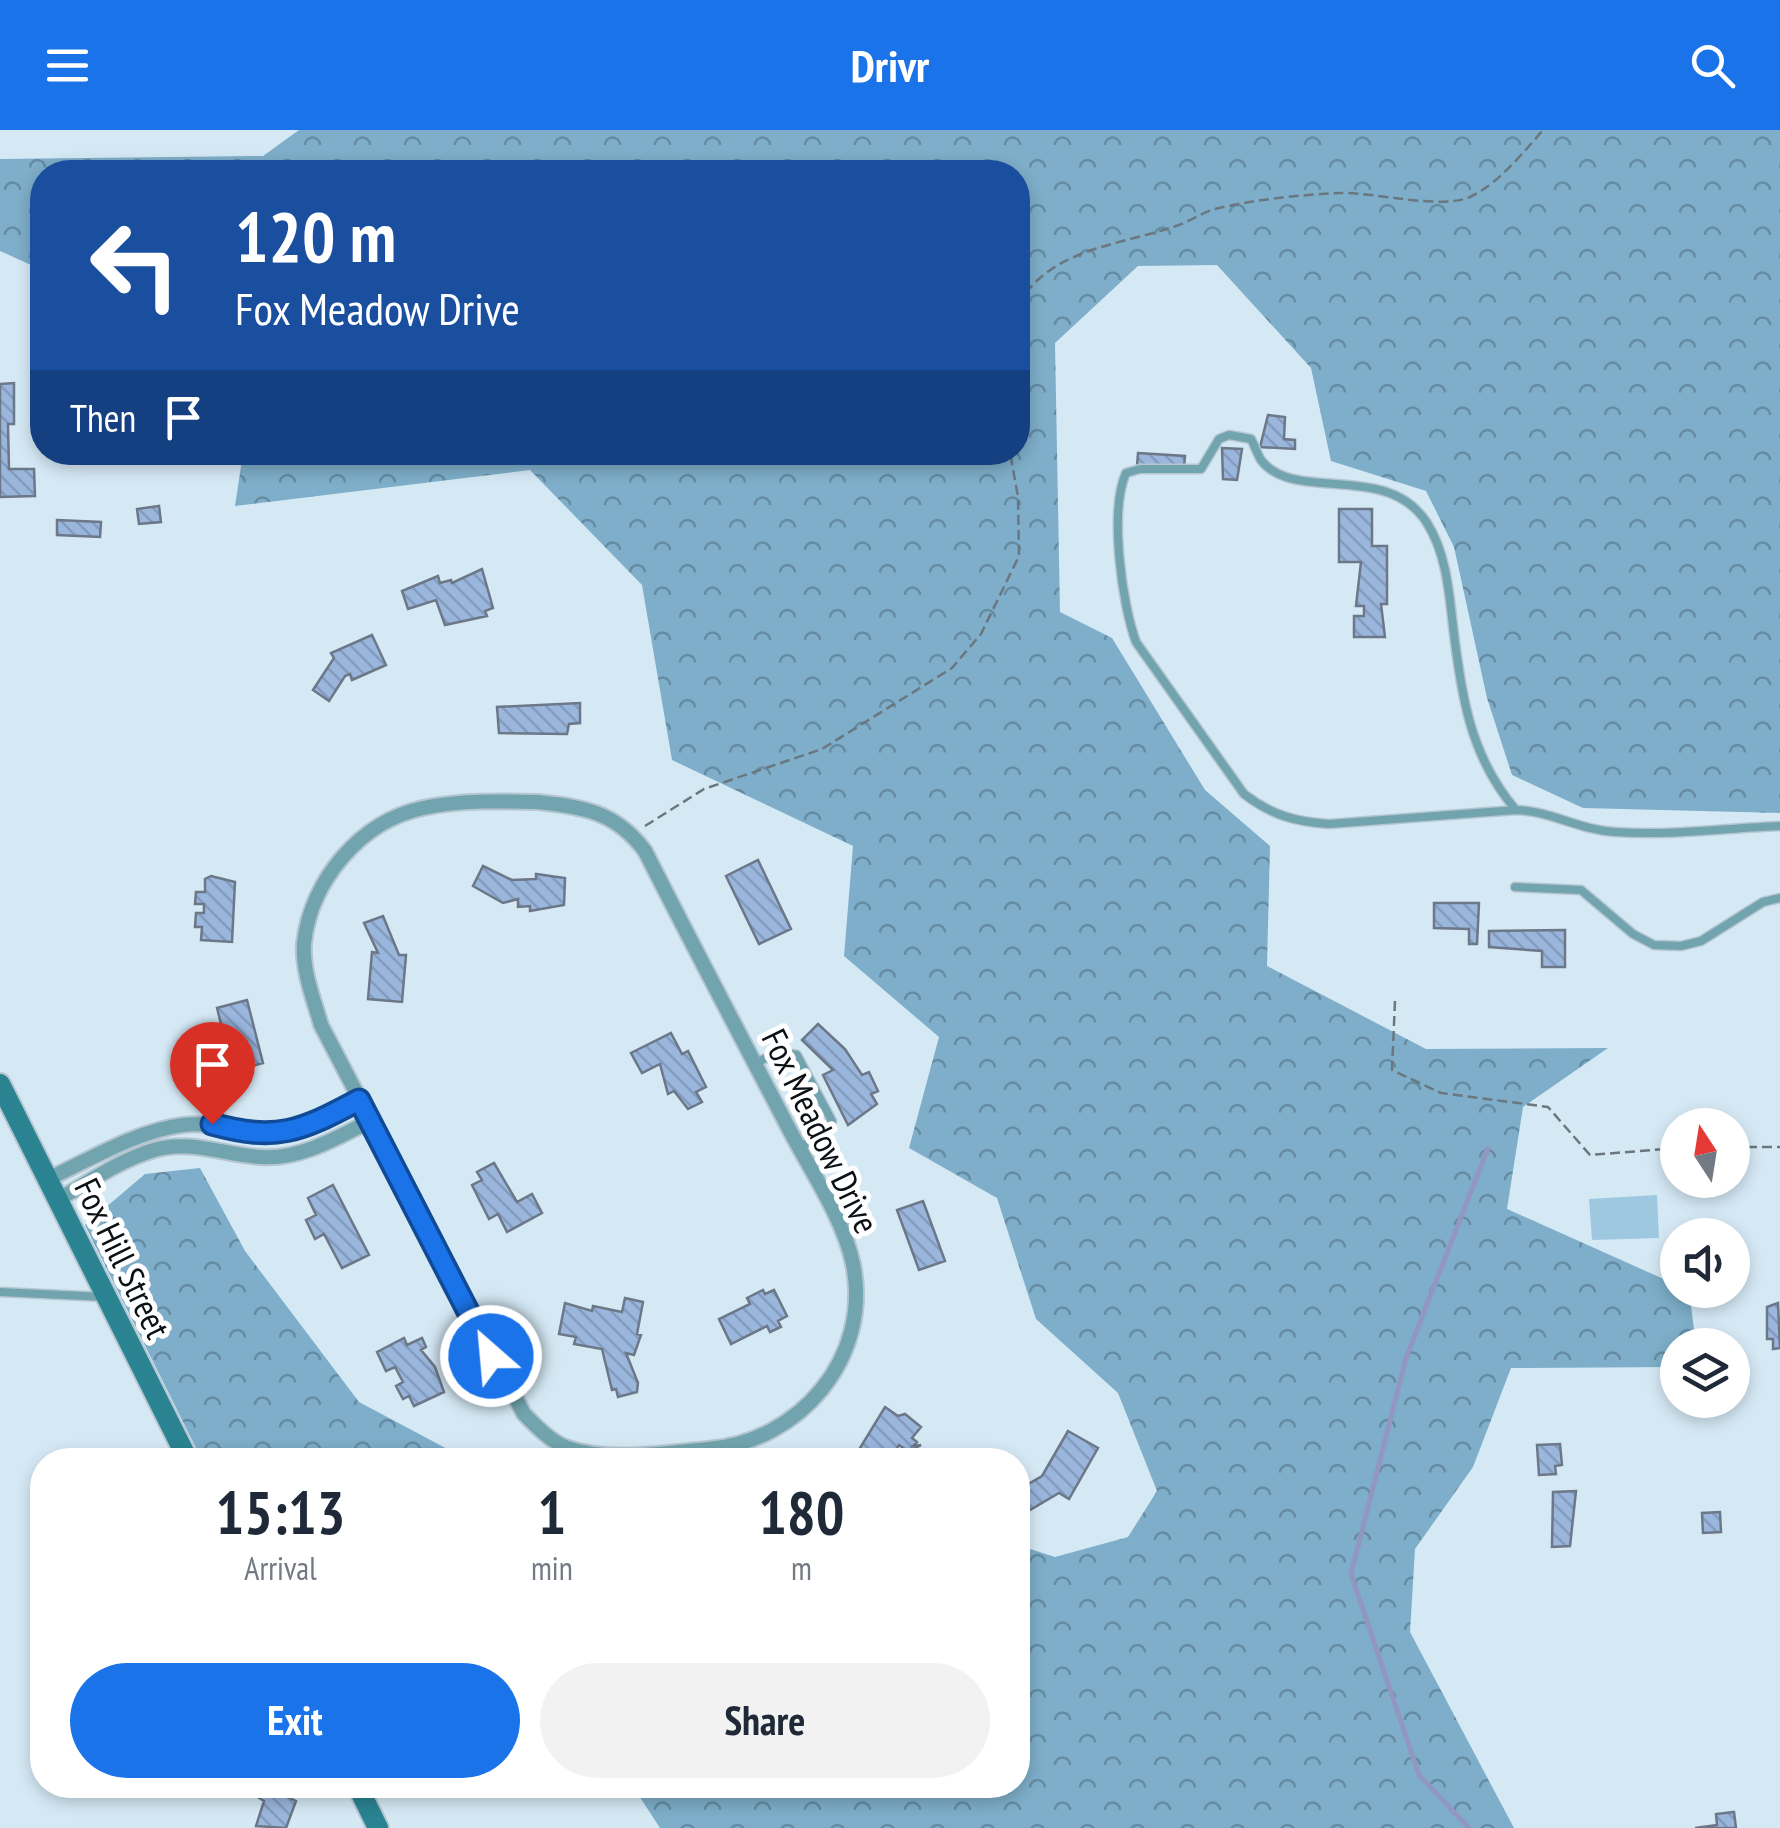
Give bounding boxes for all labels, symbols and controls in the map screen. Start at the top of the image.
text: Drivr [851,36,929,94]
icon: menu [40,38,95,93]
icon: search [1685,38,1740,93]
text: 120 m [235,191,396,281]
icon: left [70,200,200,330]
text: Fox Meadow Drive [235,279,520,337]
icon: arrive [156,390,211,445]
text: Then [70,393,136,442]
street label: Fox Meadow Drive [752,1021,890,1241]
pin [170,1022,255,1125]
icon: arrive [185,1037,240,1092]
north arrow [1660,1108,1750,1198]
map controls [1660,1108,1750,1418]
street label: Fox Hill Street [65,1170,182,1346]
button: sound [1660,1218,1750,1308]
position arrow [439,1304,543,1408]
button: layers [1660,1328,1750,1418]
text: 15:13 [216,1473,345,1551]
text: 1 [538,1473,566,1551]
text: 180 [758,1473,844,1551]
text: Arrival [244,1547,317,1589]
text: min [531,1547,573,1589]
text: m [791,1547,812,1589]
button: Exit [70,1663,520,1778]
button: Share [540,1663,990,1778]

